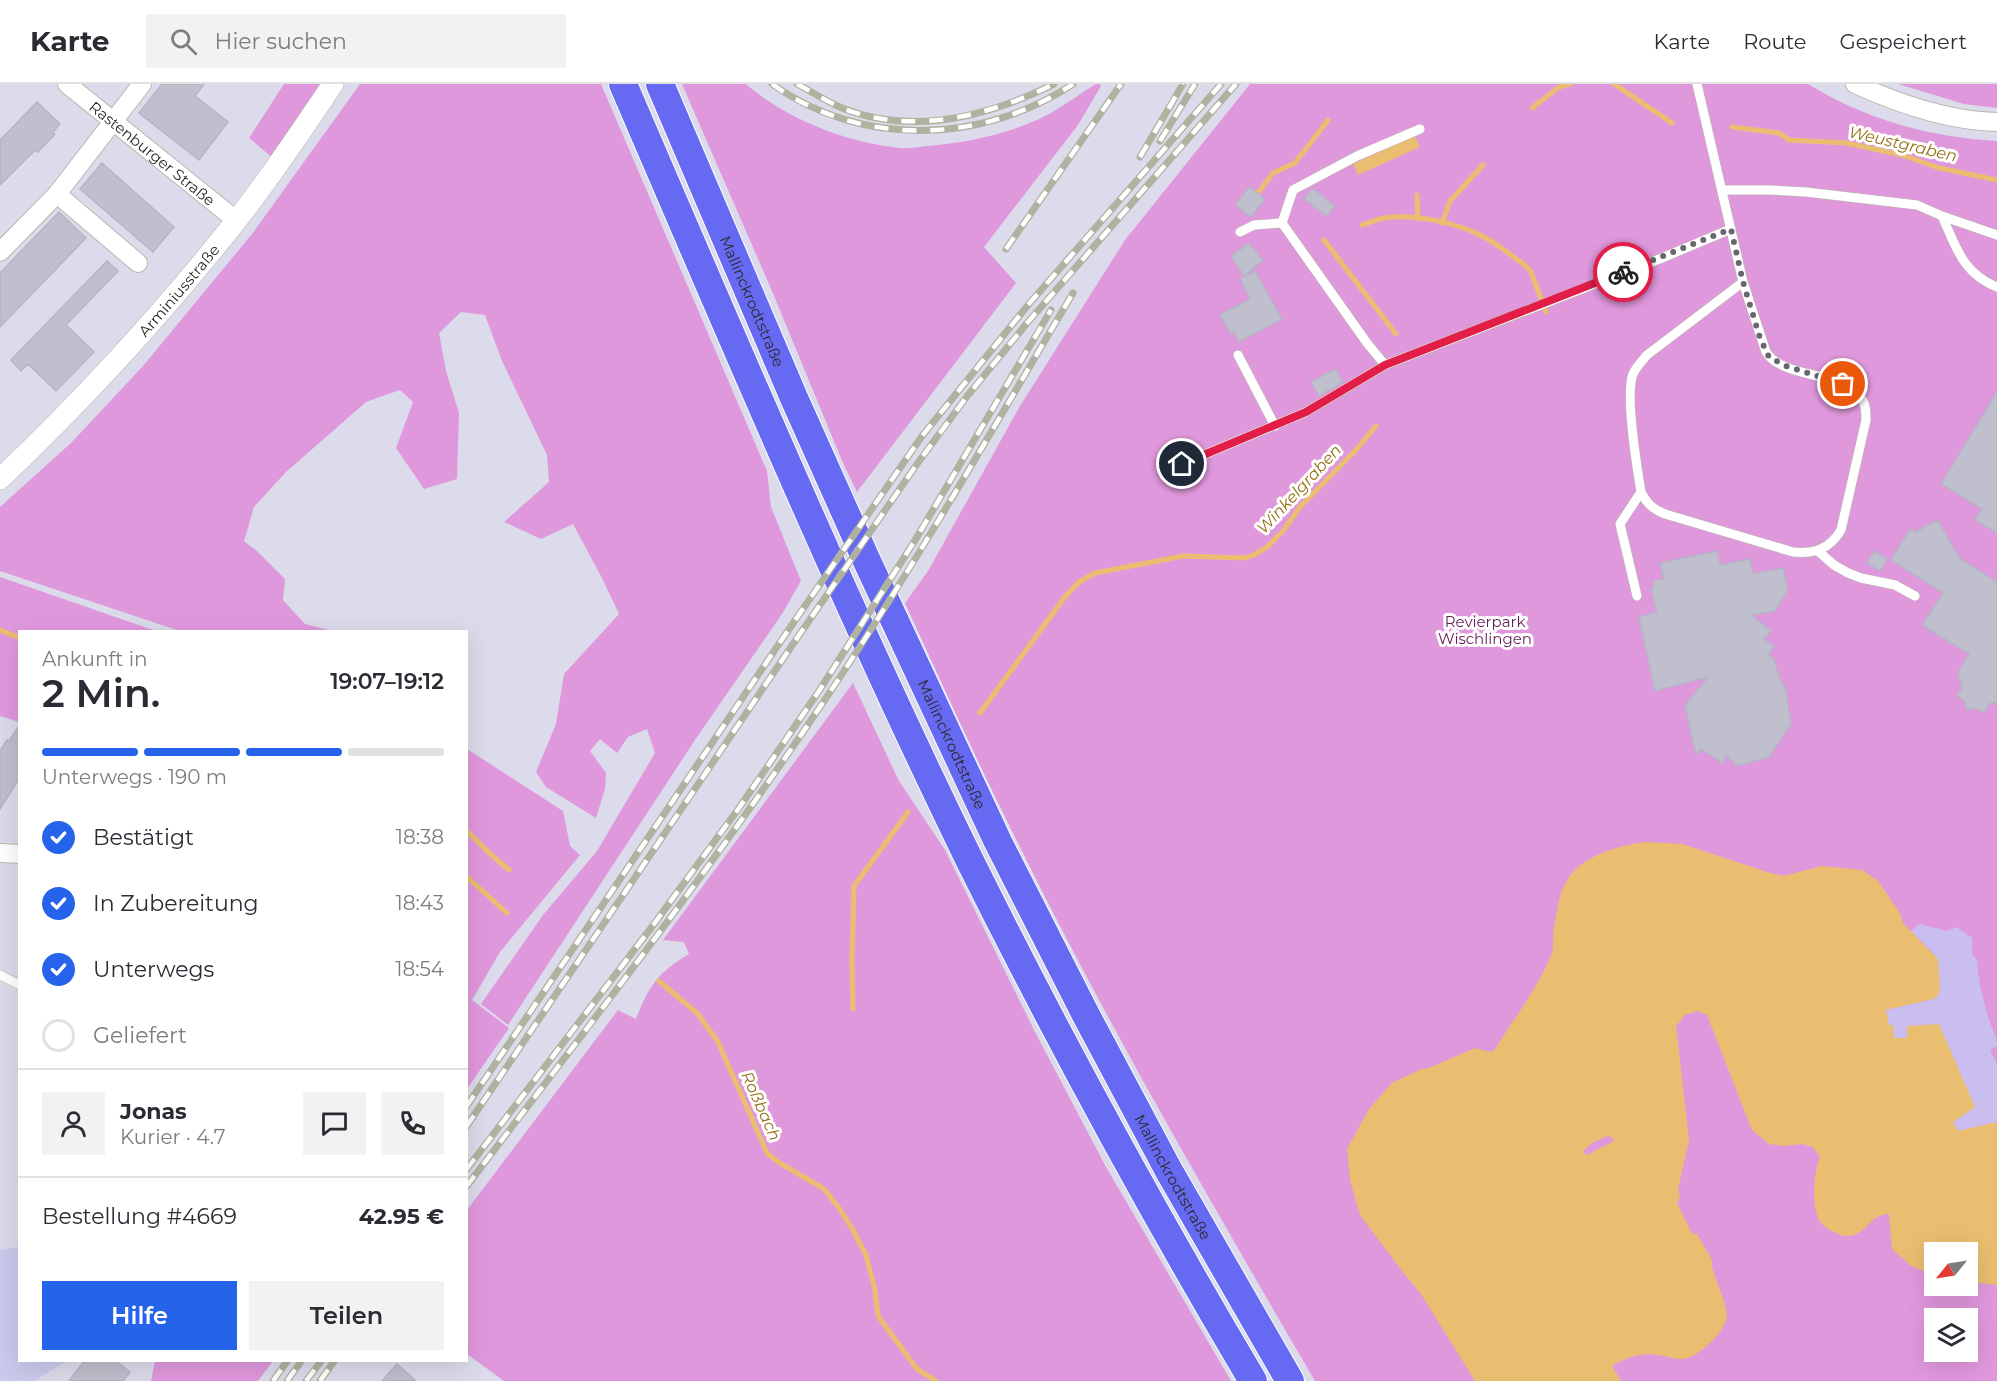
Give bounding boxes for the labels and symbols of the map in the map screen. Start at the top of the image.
street label: Rastenburger Straße [86,97,219,209]
water label: Weustgraben [1847,122,1959,166]
street label: Mallinckrodtstraße [716,233,789,370]
street label: Arminiusstraße [134,240,223,340]
courier [1593,242,1653,302]
pin [1817,358,1868,409]
pin [1156,438,1207,489]
water label: Winkelgraben [1253,441,1345,537]
park label: Revierpark Wischlingen [1438,612,1532,648]
street label: Mallinckrodtstraße [914,676,991,812]
water label: Roßbach [737,1068,785,1144]
street label: Mallinckrodtstraße [1131,1111,1216,1243]
north arrow [1924,1242,1978,1296]

